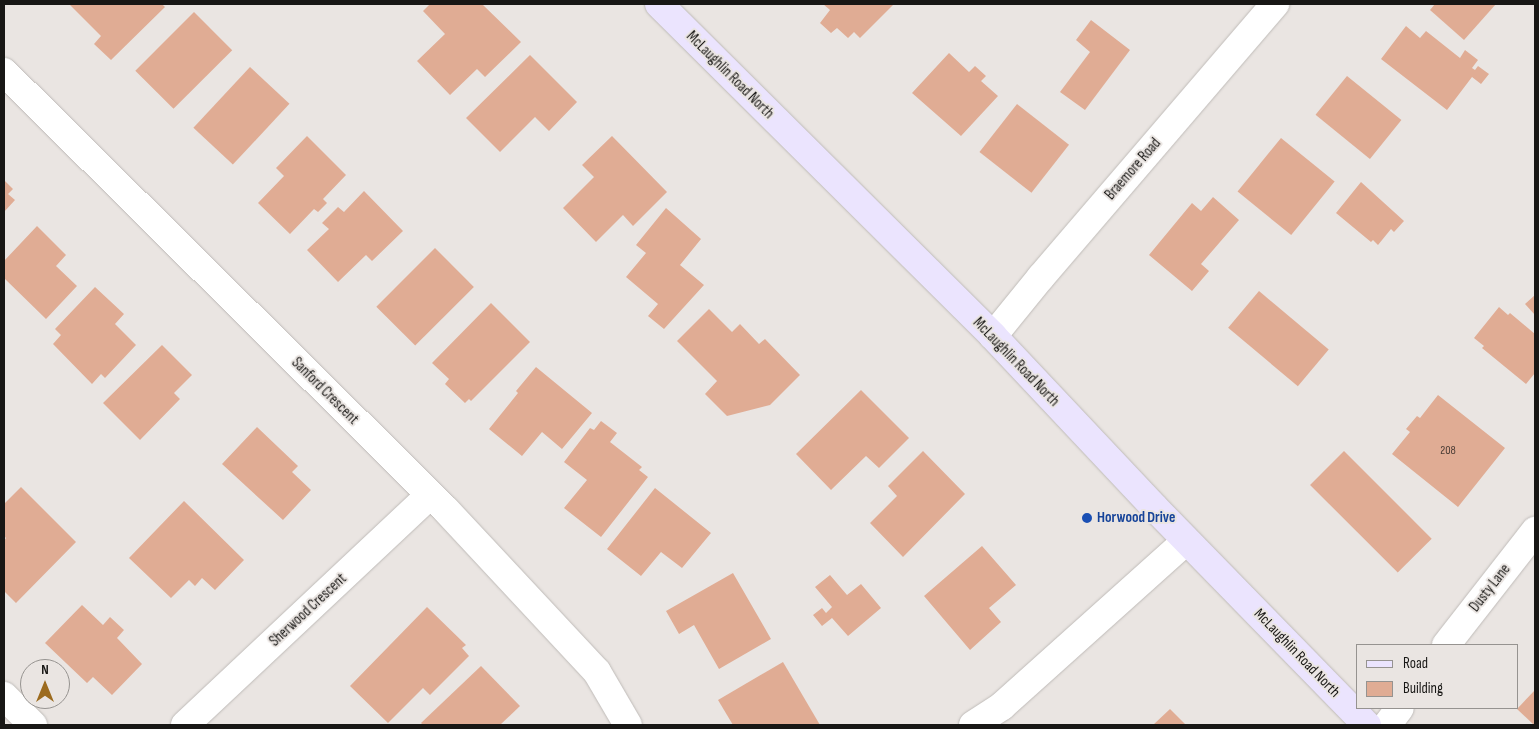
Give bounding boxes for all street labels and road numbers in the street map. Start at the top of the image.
street label: McLaughlin Road North [683,28,777,122]
street label: Braemore Road [1101,134,1165,204]
street label: McLaughlin Road North [969,314,1063,410]
street label: Sanford Crescent [288,354,362,428]
street label: Dusty Lane [1466,561,1514,615]
street label: Sherwood Crescent [266,570,350,650]
street label: McLaughlin Road North [1250,605,1344,701]

